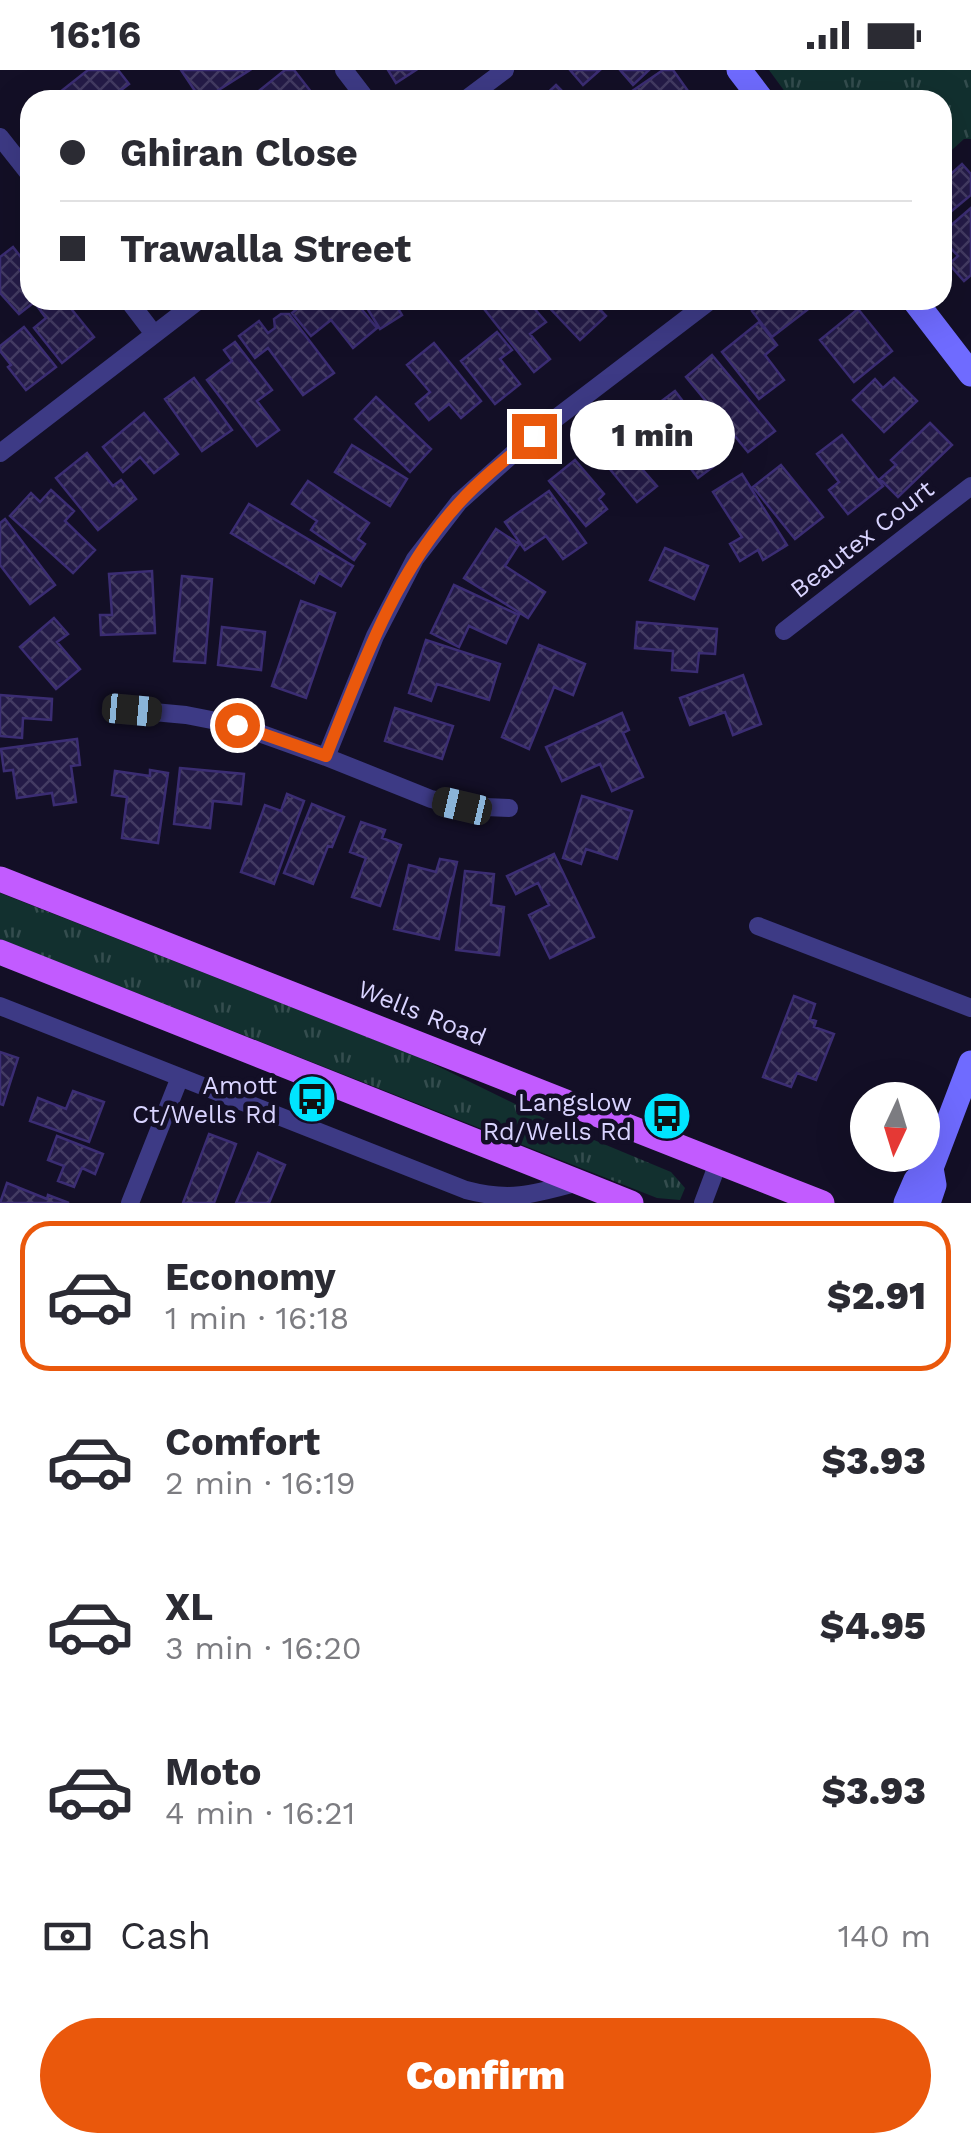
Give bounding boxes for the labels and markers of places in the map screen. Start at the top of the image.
place label: Amott Ct/Wells Rd [132,1071,278,1129]
bus stop icon: Amott Ct/Wells Rd [286,1073,338,1125]
place label: Langslow Rd/Wells Rd [483,1088,632,1146]
bus stop icon: Langslow Rd/Wells Rd [641,1090,693,1142]

